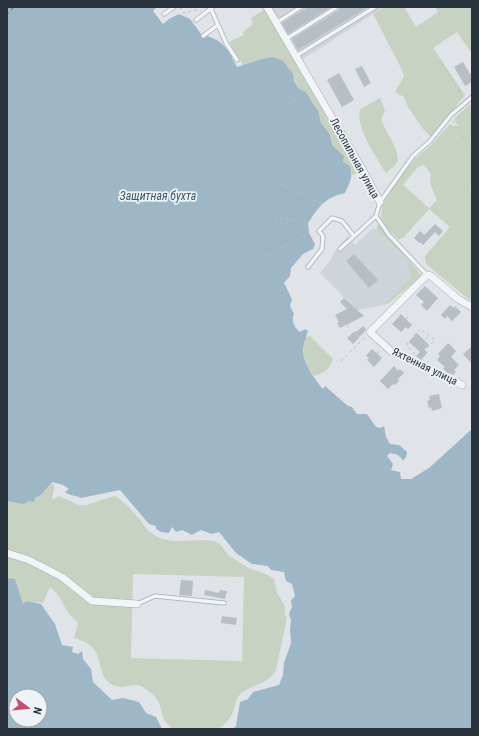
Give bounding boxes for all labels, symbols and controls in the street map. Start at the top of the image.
street label: Лесопильная улица [327,116,382,201]
water label: Защитная бухта [120,189,196,203]
street label: Яхтенная улица [390,345,460,388]
north arrow [8,688,48,728]
text: N [30,706,44,716]

